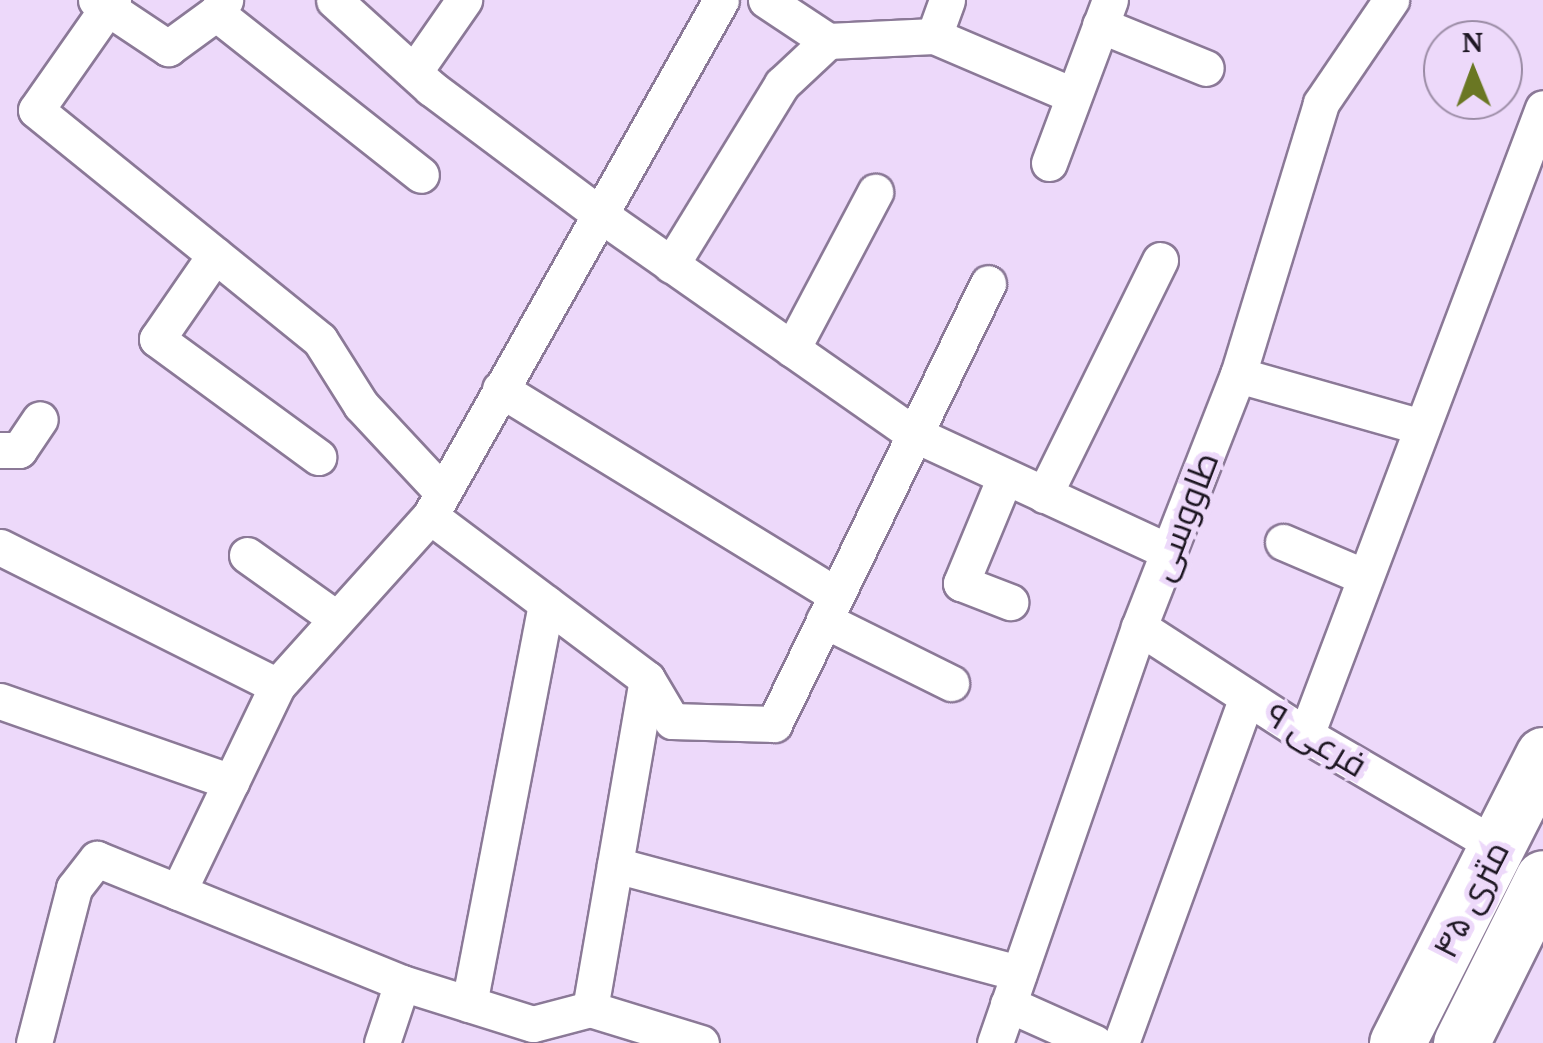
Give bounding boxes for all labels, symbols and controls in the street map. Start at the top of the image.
north arrow [1423,20,1523,120]
text: N [1462,23,1483,60]
street label: طاووسی [1139,446,1227,586]
street label: فرعی ۹ [1259,693,1375,785]
street label: ۴۵ متری [1423,834,1517,964]

